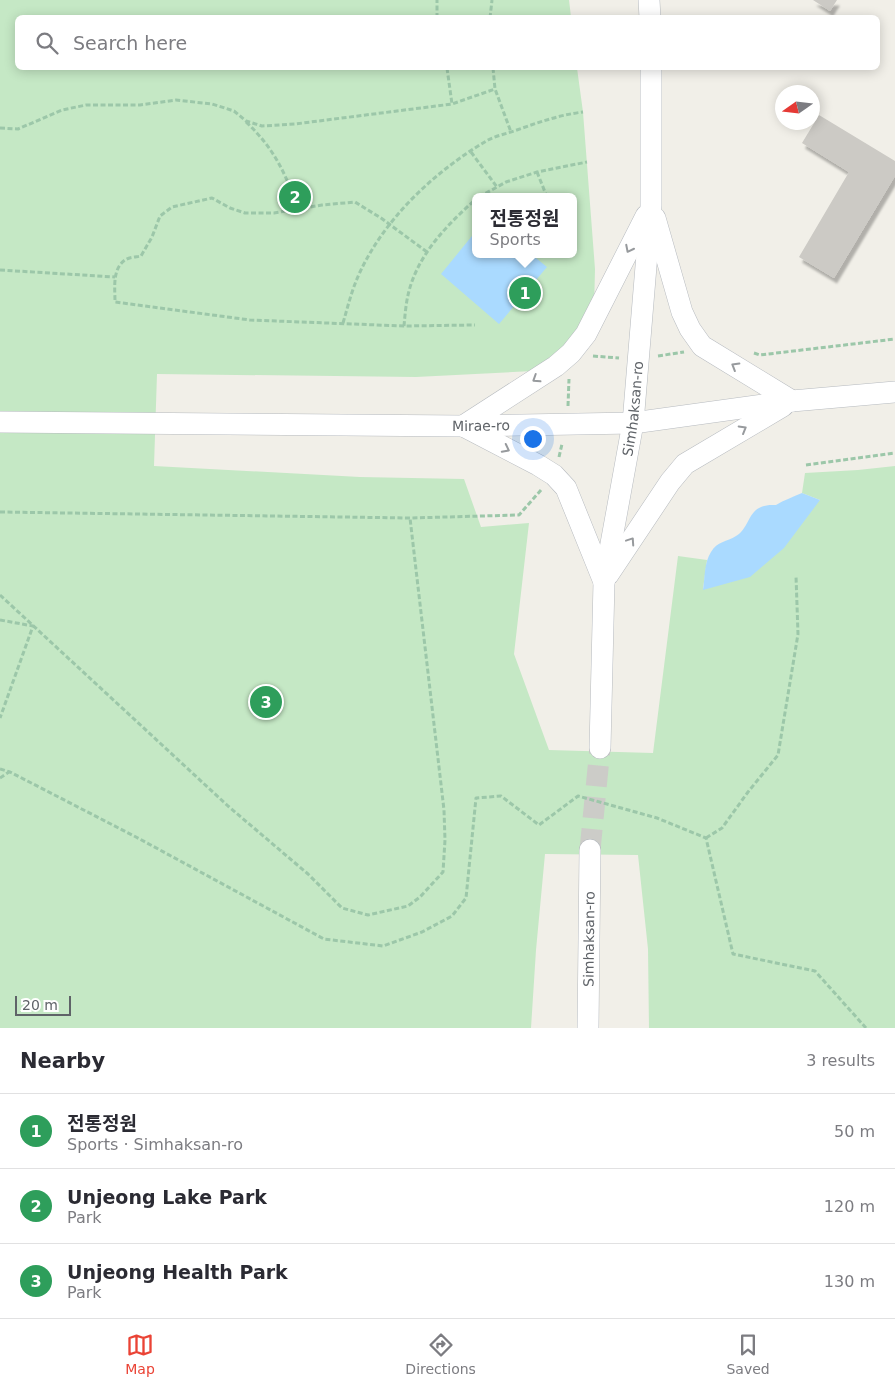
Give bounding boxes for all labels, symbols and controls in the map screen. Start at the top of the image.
search box [15,15,880,70]
icon: search [33,29,61,57]
text: Search here [73,32,187,54]
north arrow [775,85,820,130]
pin: 2 [279,178,311,216]
popup [472,193,577,258]
text: 전통정원 [490,207,559,229]
text: Sports [490,230,541,249]
one-way arrow [625,244,635,253]
pin: 1 [509,274,541,312]
street label: Simhaksan-ro [619,360,646,457]
one-way arrow [731,363,740,373]
one-way arrow [533,372,542,382]
street label: Mirae-ro [452,417,510,434]
one-way arrow [738,425,747,435]
your location [520,426,546,452]
one-way arrow [501,443,510,453]
one-way arrow [625,538,634,547]
pin: 3 [250,683,282,721]
street label: Simhaksan-ro [580,891,598,987]
scale bar [15,993,71,1016]
text: 20 m [22,997,58,1013]
text: Nearby [20,1049,105,1073]
text: 3 results [806,1051,875,1070]
text: 전통정원 [67,1112,137,1134]
text: 1 [30,1122,42,1141]
text: 50 m [834,1122,875,1141]
text: Sports · Simhaksan-ro [67,1135,243,1154]
text: Unjeong Lake Park [67,1186,267,1208]
text: 2 [30,1197,42,1216]
text: 120 m [824,1197,875,1216]
text: Park [67,1208,102,1227]
text: Unjeong Health Park [67,1261,288,1283]
text: 3 [30,1272,42,1291]
text: 130 m [824,1272,875,1291]
text: Park [67,1283,102,1302]
tab: Map [125,1331,155,1377]
tab: Directions [405,1331,476,1377]
tab: Saved [726,1331,770,1377]

